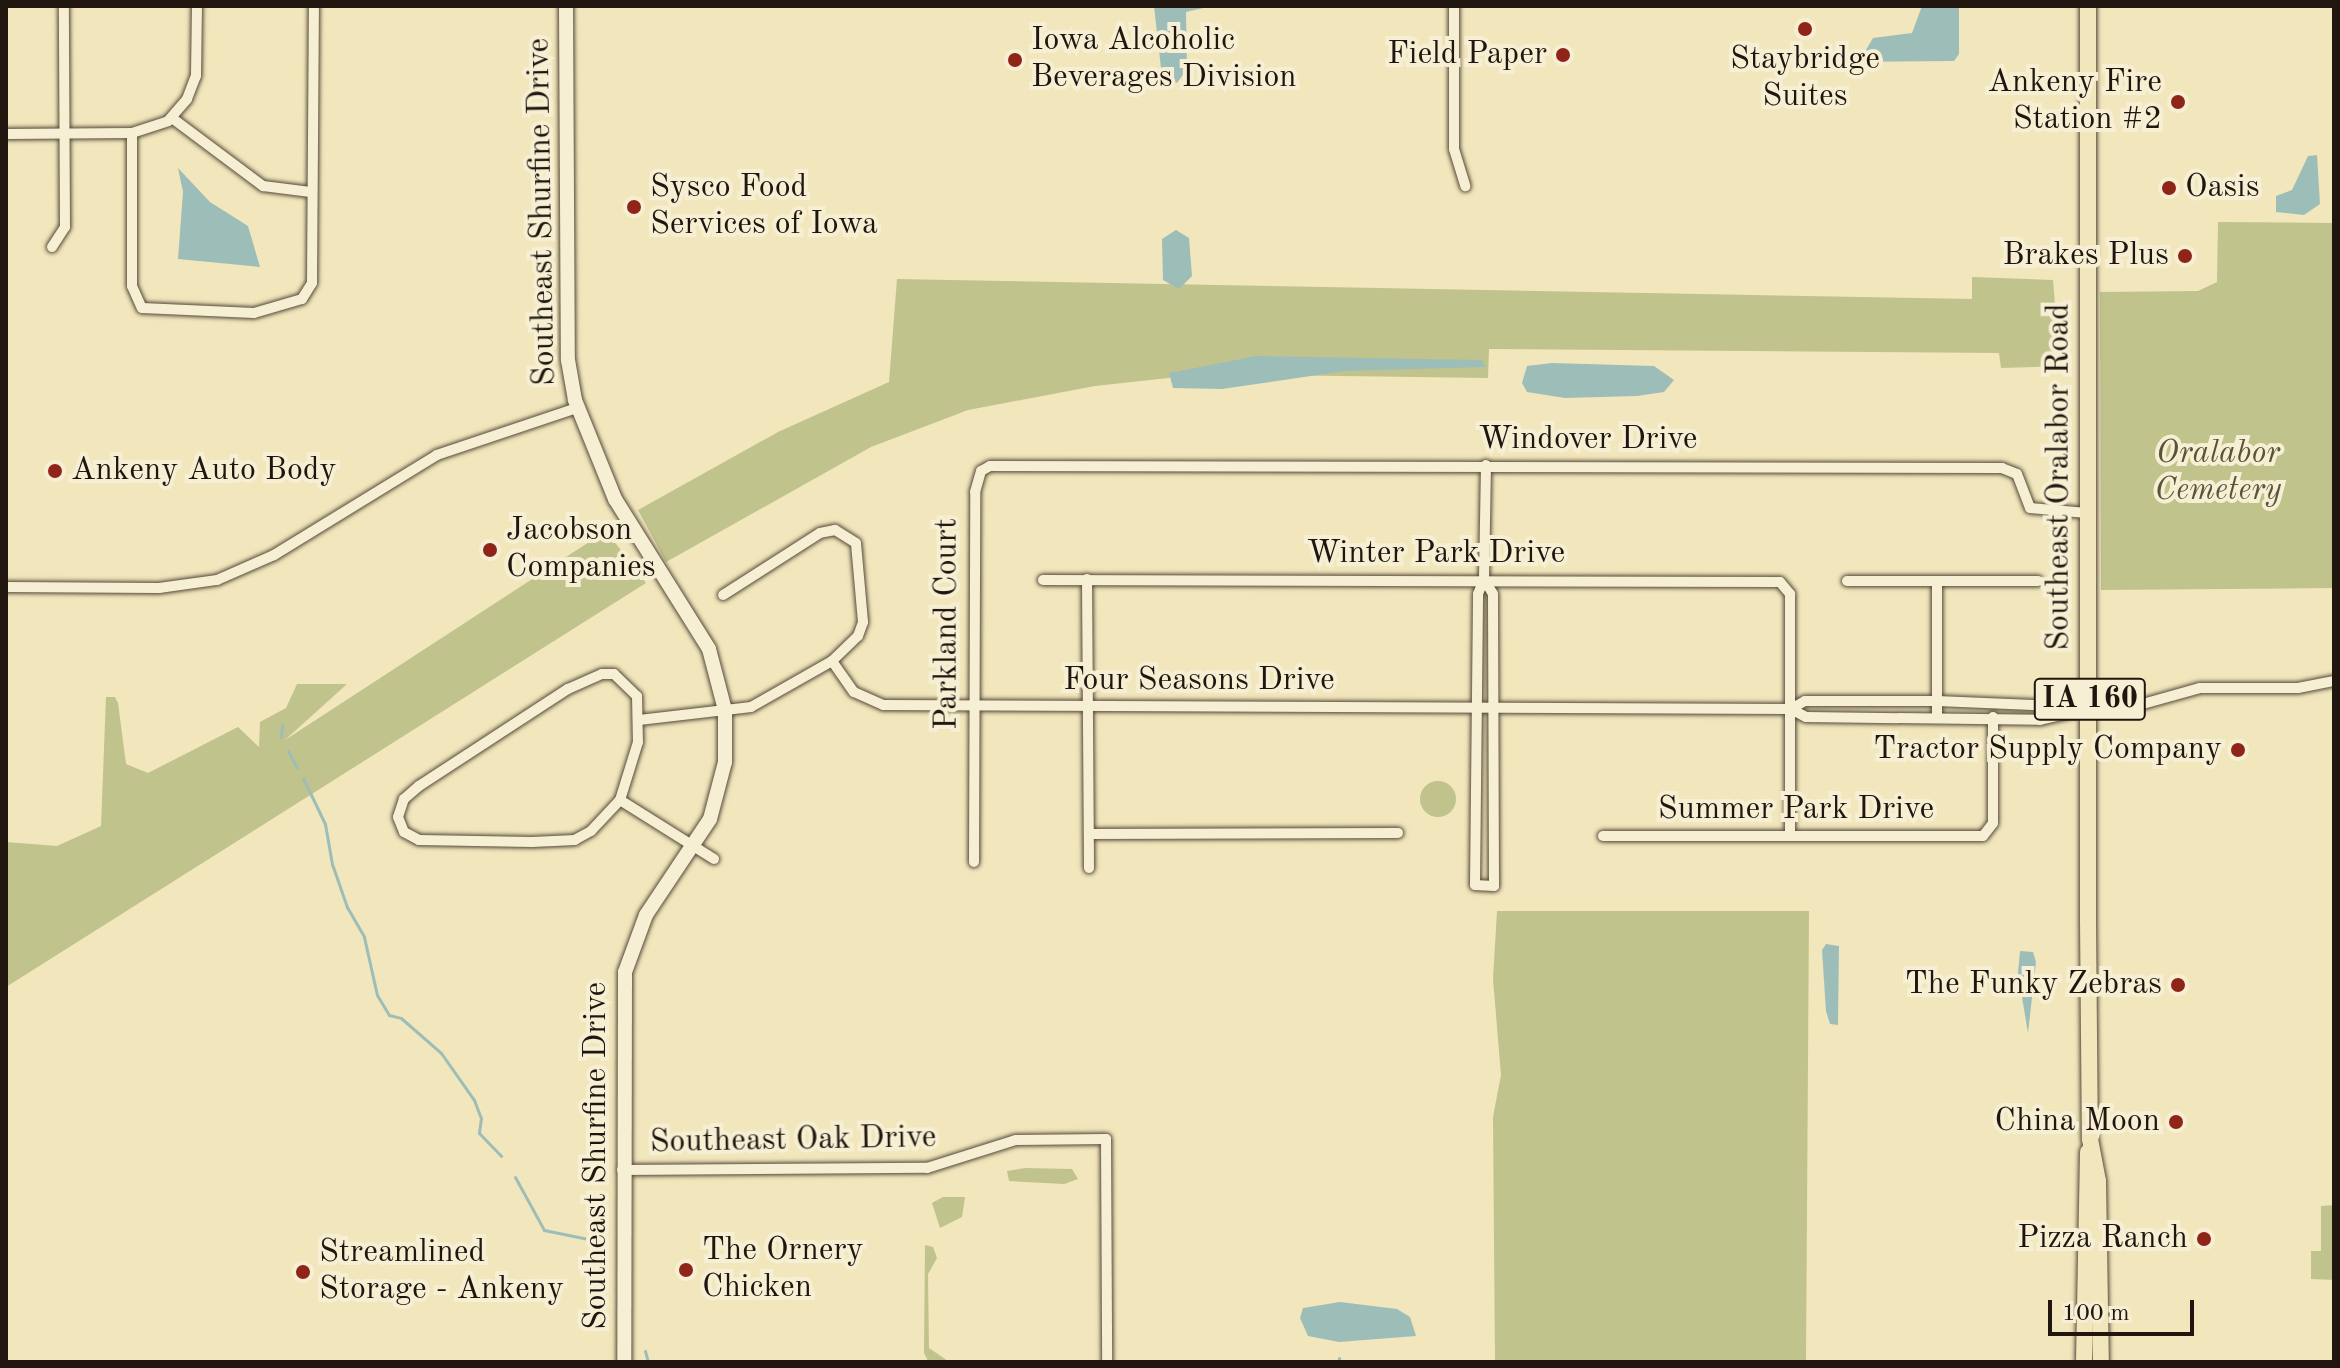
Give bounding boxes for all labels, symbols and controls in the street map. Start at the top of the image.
marker: Staybridge Suites [1796,20,1814,38]
place label: Iowa Alcoholic Beverages Division [1031,23,1297,98]
place label: Field Paper [1387,36,1547,74]
street label: Southeast Shurfine Drive [521,38,565,386]
place label: Staybridge Suites [1730,42,1880,117]
marker: Field Paper [1554,46,1572,64]
marker: Iowa Alcoholic Beverages Division [1006,51,1024,69]
place label: Ankeny Fire Station #2 [1988,65,2162,140]
marker: Ankeny Fire Station #2 [2169,93,2187,111]
place label: Oasis [2185,169,2260,207]
place label: Sysco Food Services of Iowa [650,170,878,245]
marker: Oasis [2160,179,2178,197]
marker: Sysco Food Services of Iowa [625,198,643,216]
place label: Brakes Plus [2002,237,2169,275]
marker: Brakes Plus [2176,247,2194,265]
street label: Southeast Oralabor Road [2041,303,2079,651]
street label: Windover Drive [1478,421,1698,459]
park label: Oralabor Cemetery [2155,436,2281,511]
place label: Ankeny Auto Body [71,452,336,490]
marker: Ankeny Auto Body [46,462,64,480]
place label: Jacobson Companies [506,513,656,588]
street label: Parkland Court [929,518,967,730]
street label: Winter Park Drive [1307,535,1565,573]
marker: Jacobson Companies [481,541,499,559]
street label: Four Seasons Drive [1063,662,1335,700]
road number: IA 160 [2032,673,2148,725]
place label: Tractor Supply Company [1873,731,2222,769]
marker: Tractor Supply Company [2229,741,2247,759]
street label: Summer Park Drive [1658,791,1934,829]
place label: The Funky Zebras [1905,966,2162,1004]
marker: The Funky Zebras [2169,976,2187,994]
street label: Southeast Shurfine Drive [578,982,616,1330]
place label: China Moon [1995,1103,2160,1141]
marker: China Moon [2167,1113,2185,1131]
street label: Southeast Oak Drive [649,1119,937,1163]
place label: Pizza Ranch [2017,1220,2188,1258]
marker: Pizza Ranch [2195,1230,2213,1248]
place label: The Ornery Chicken [702,1233,864,1308]
place label: Streamlined Storage - Ankeny [319,1235,564,1310]
marker: The Ornery Chicken [677,1261,695,1279]
marker: Streamlined Storage - Ankeny [294,1263,312,1281]
scale bar [2052,1284,2198,1334]
text: 100 m [2062,1302,2130,1326]

